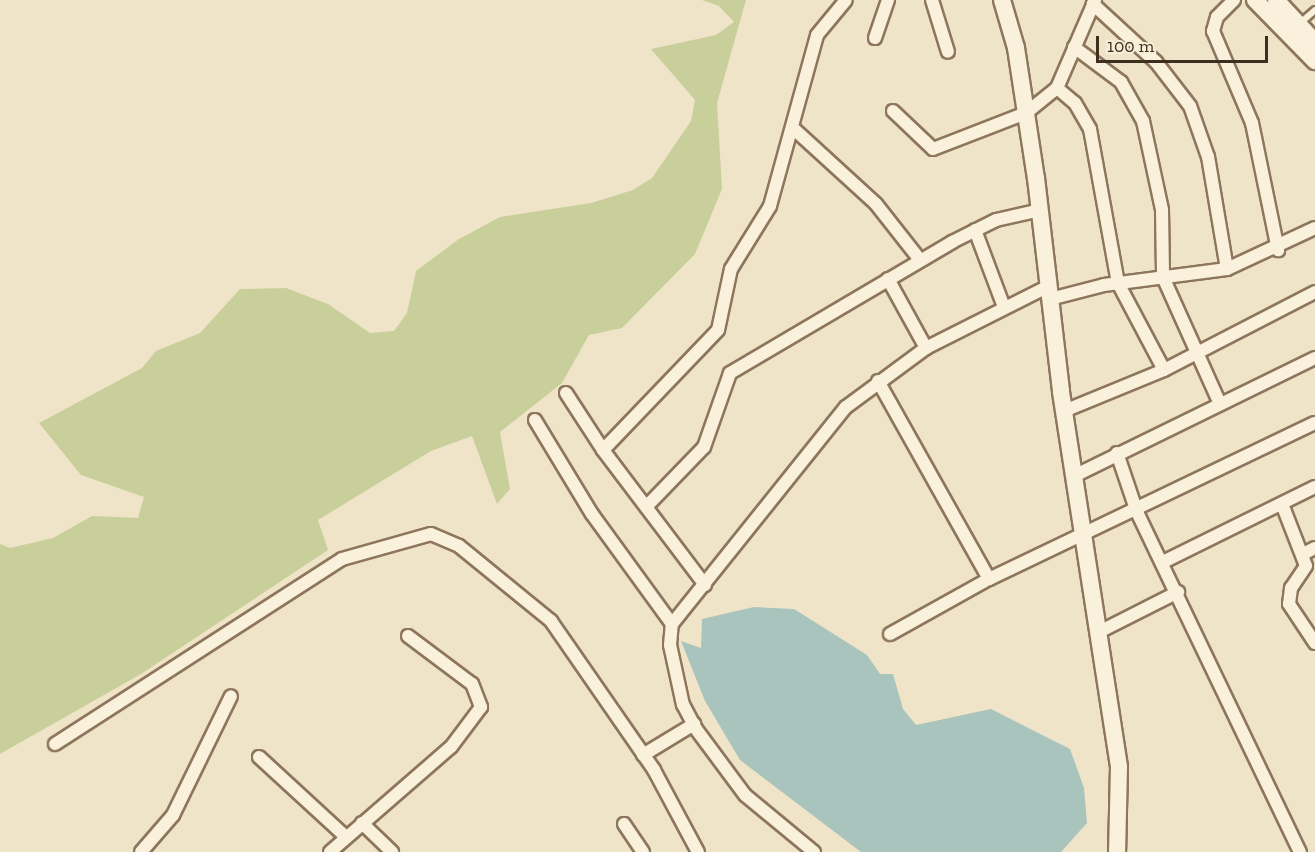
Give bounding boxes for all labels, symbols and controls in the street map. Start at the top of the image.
scale bar [1099,24,1272,62]
text: 100 m [1107,35,1154,57]

